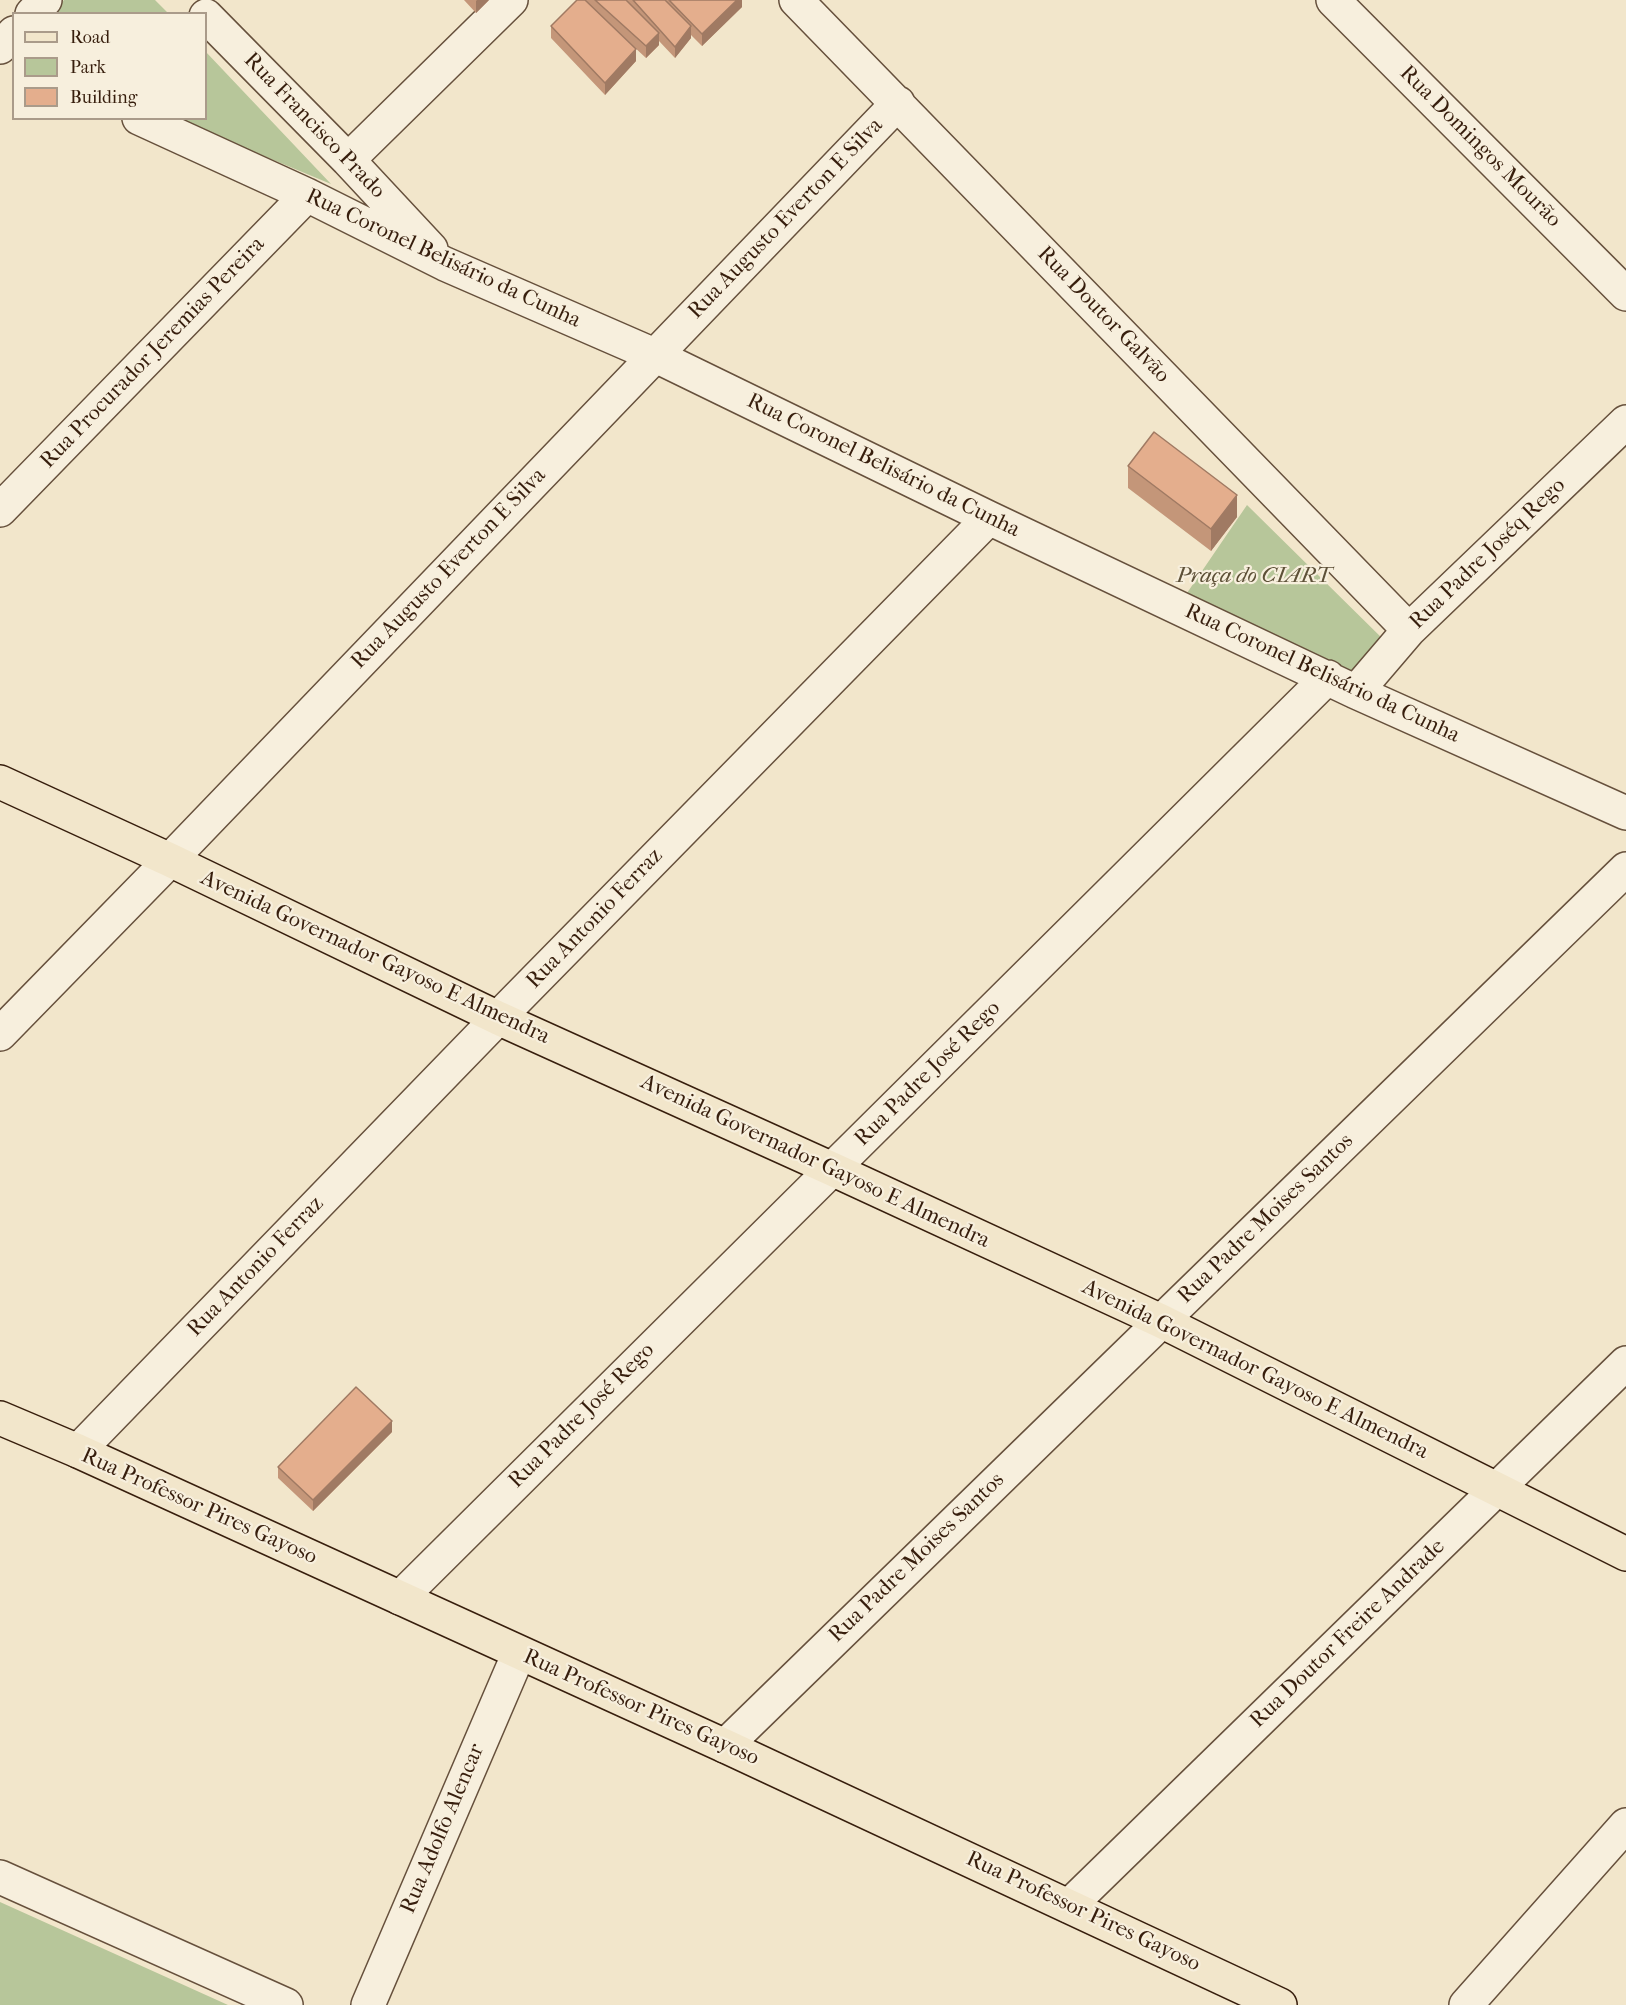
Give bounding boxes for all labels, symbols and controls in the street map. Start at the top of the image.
legend [12,12,207,120]
text: Road [70,27,110,48]
street label: Rua Francisco Prado [238,47,390,205]
text: Park [70,57,106,78]
street label: Rua Domingos Mourão [1394,61,1566,233]
text: Building [70,87,137,108]
street label: Rua Augusto Everton E Silva [683,113,889,325]
street label: Rua Coronel Belisário da Cunha [301,184,585,334]
street label: Rua Procurador Jeremias Pereira [35,232,271,474]
street label: Rua Doutor Galvão [1031,241,1175,389]
street label: Rua Coronel Belisário da Cunha [742,388,1024,544]
street label: Rua Augusto Everton E Silva [346,463,552,675]
street label: Rua Padre Joséq Rego [1405,473,1571,635]
park label: Praça do CIART [1176,564,1332,590]
street label: Rua Coronel Belisário da Cunha [1180,599,1464,749]
street label: Rua Antonio Ferraz [521,843,669,995]
street label: Avenida Governador Gayoso E Almendra [196,865,554,1051]
street label: Rua Padre José Rego [850,996,1006,1152]
street label: Avenida Governador Gayoso E Almendra [636,1069,994,1255]
street label: Rua Padre Moises Santos [1173,1128,1359,1310]
street label: Rua Antonio Ferraz [182,1191,330,1343]
street label: Avenida Governador Gayoso E Almendra [1078,1274,1432,1466]
street label: Rua Padre José Rego [504,1338,660,1494]
street label: Rua Professor Pires Gayoso [77,1443,321,1571]
street label: Rua Padre Moises Santos [824,1467,1010,1649]
street label: Rua Doutor Freire Andrade [1245,1534,1451,1734]
street label: Rua Professor Pires Gayoso [519,1644,763,1772]
street label: Rua Adolfo Alencar [395,1740,491,1918]
street label: Rua Professor Pires Gayoso [962,1846,1204,1978]

